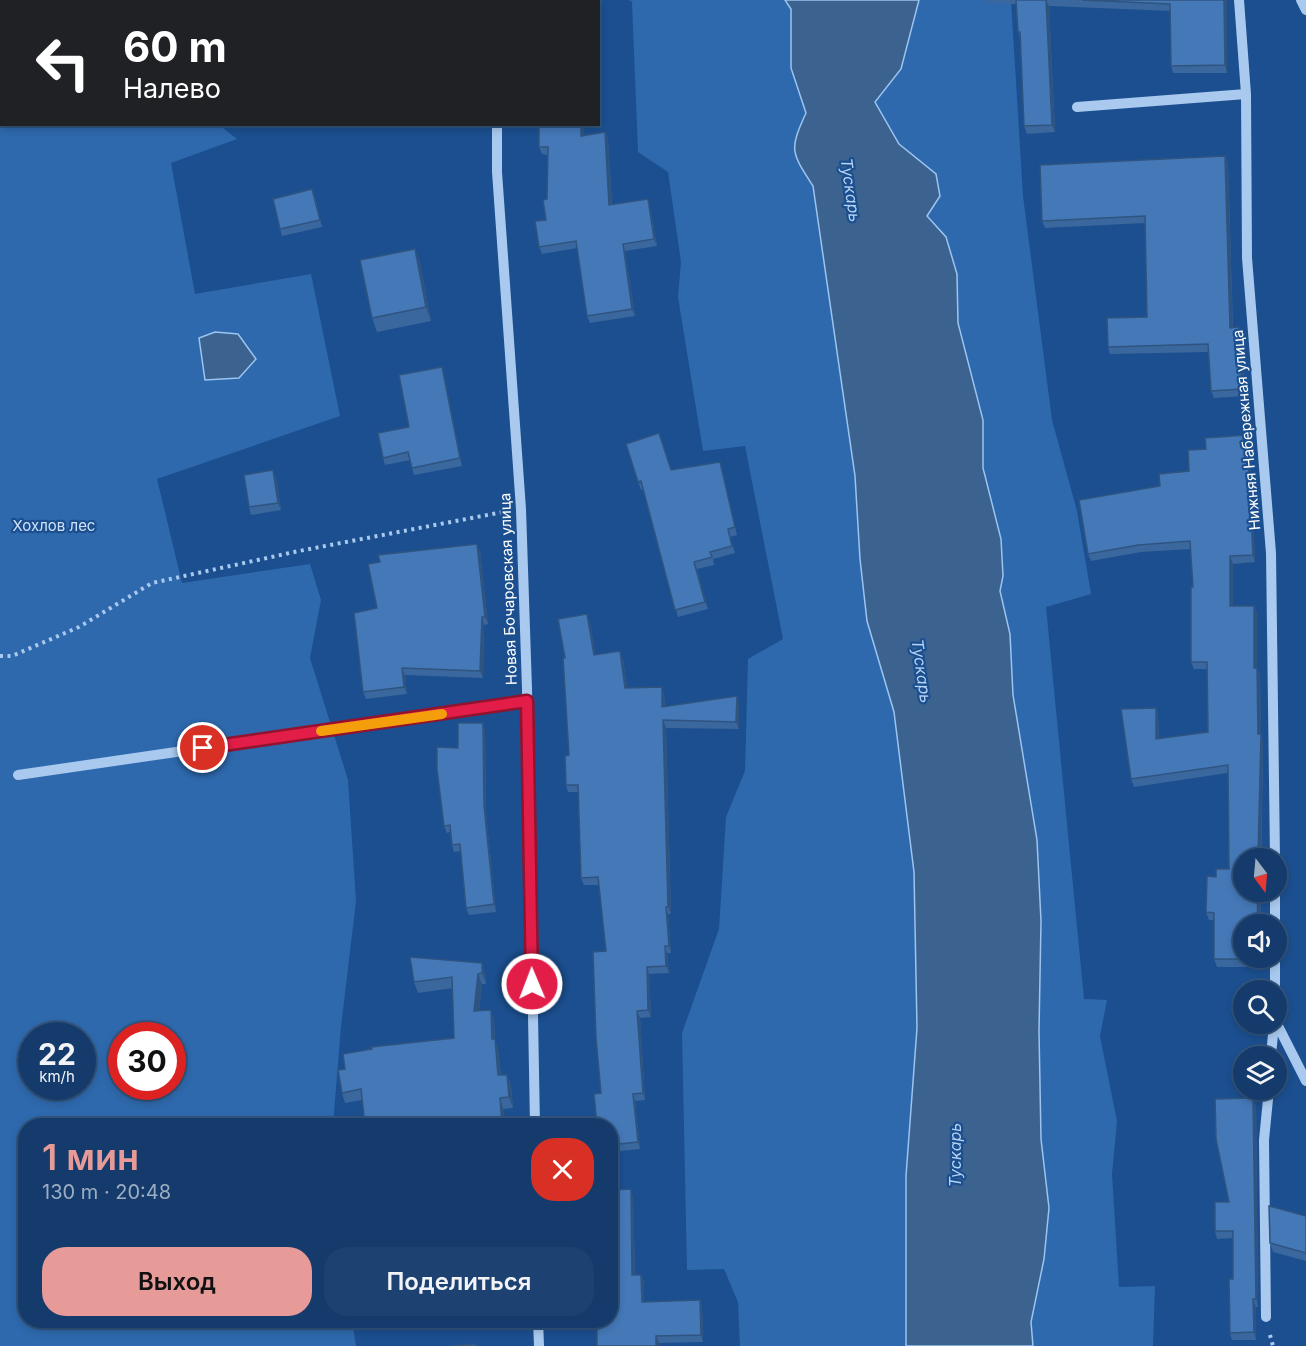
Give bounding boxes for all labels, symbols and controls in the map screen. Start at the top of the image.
text: 60 m [123,21,227,72]
icon: left [24,24,102,102]
text: Налево [123,72,221,105]
water label: Тускарь [837,157,865,223]
street label: Нижняя Набережная улица [1228,329,1264,531]
street label: Новая Бочаровская улица [495,493,521,685]
park label: Хохлов лес [13,516,95,535]
water label: Тускарь [908,638,936,704]
pin [177,722,228,773]
icon: arrive [186,731,219,764]
north arrow [1233,848,1287,902]
map controls [1233,848,1287,1100]
button: sound [1233,914,1287,968]
position arrow [500,952,564,1016]
button: search [1233,980,1287,1034]
speed limit sign: 30 [108,1022,186,1100]
text: 22 [38,1036,76,1072]
button: layers [1233,1046,1287,1100]
text: km/h [39,1067,75,1086]
water label: Тускарь [945,1123,965,1187]
text: 1 мин [42,1135,139,1179]
button: close [531,1138,594,1201]
text: 130 m · 20:48 [42,1180,171,1204]
button: Выход [42,1247,312,1316]
button: Поделиться [324,1247,594,1316]

